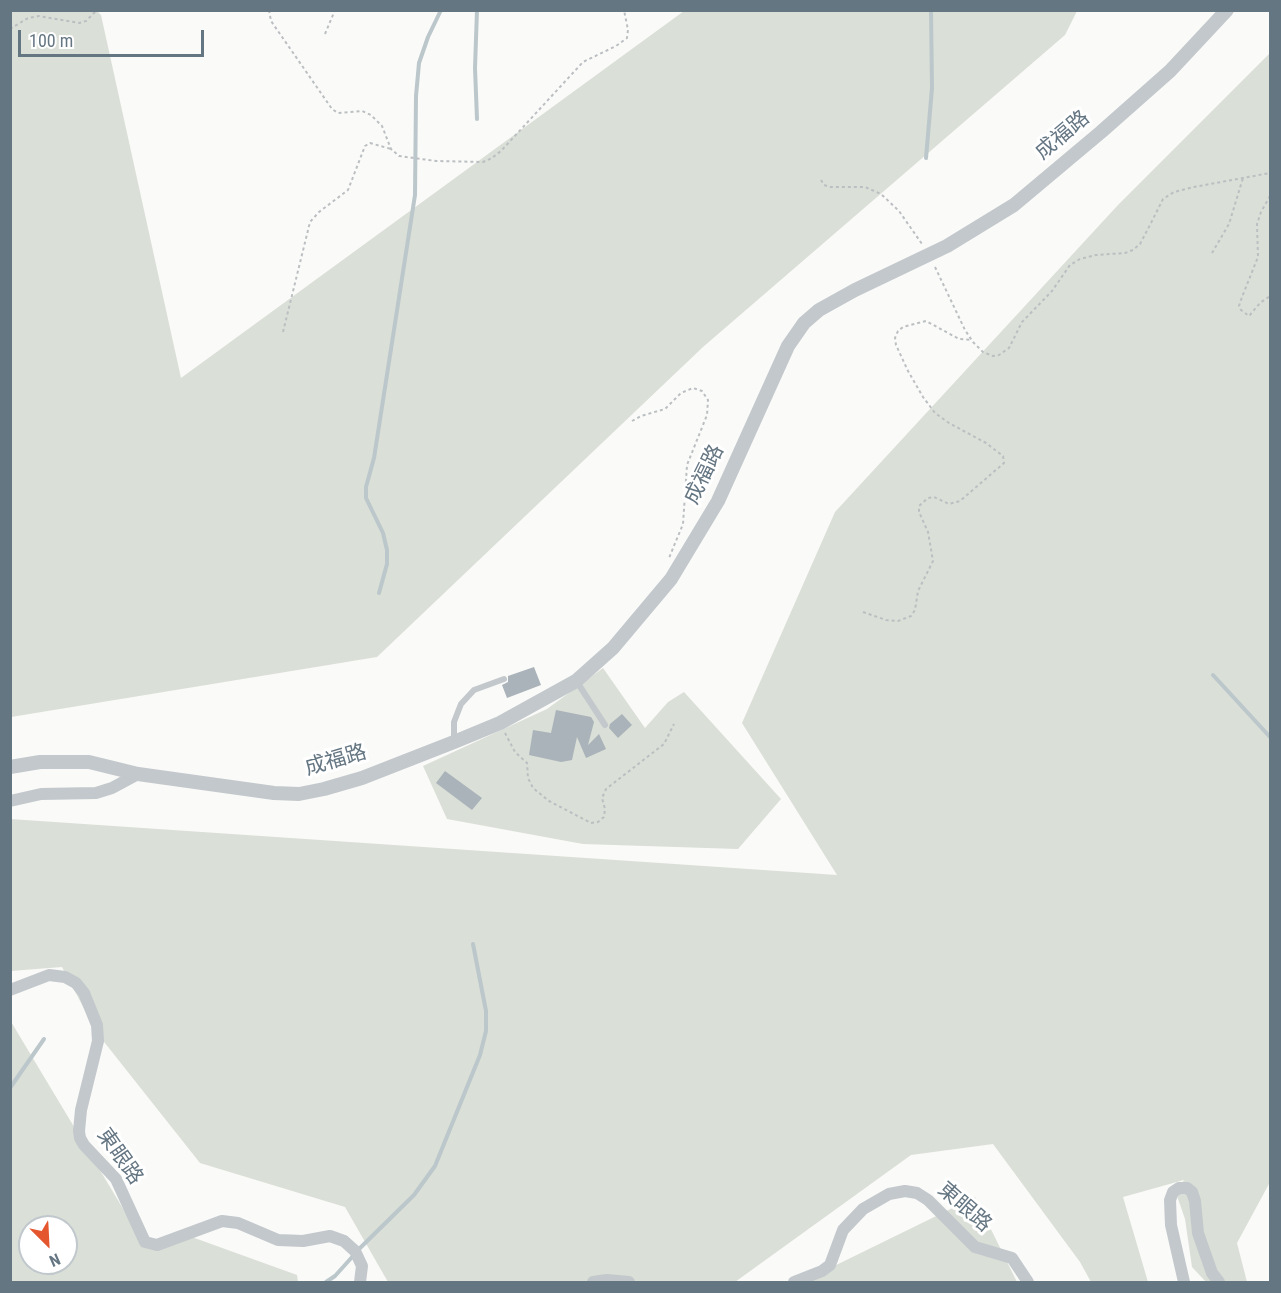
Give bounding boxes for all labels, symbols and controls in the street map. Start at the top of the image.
scale bar [21,18,207,56]
text: 100 m [29,30,73,51]
street label: 成福路 [1031,106,1095,166]
street label: 成福路 [680,441,730,509]
street label: 成福路 [302,740,370,782]
street label: 東眼路 [91,1124,147,1190]
street label: 東眼路 [932,1178,996,1238]
north arrow [18,1215,78,1275]
text: N [46,1249,63,1271]

